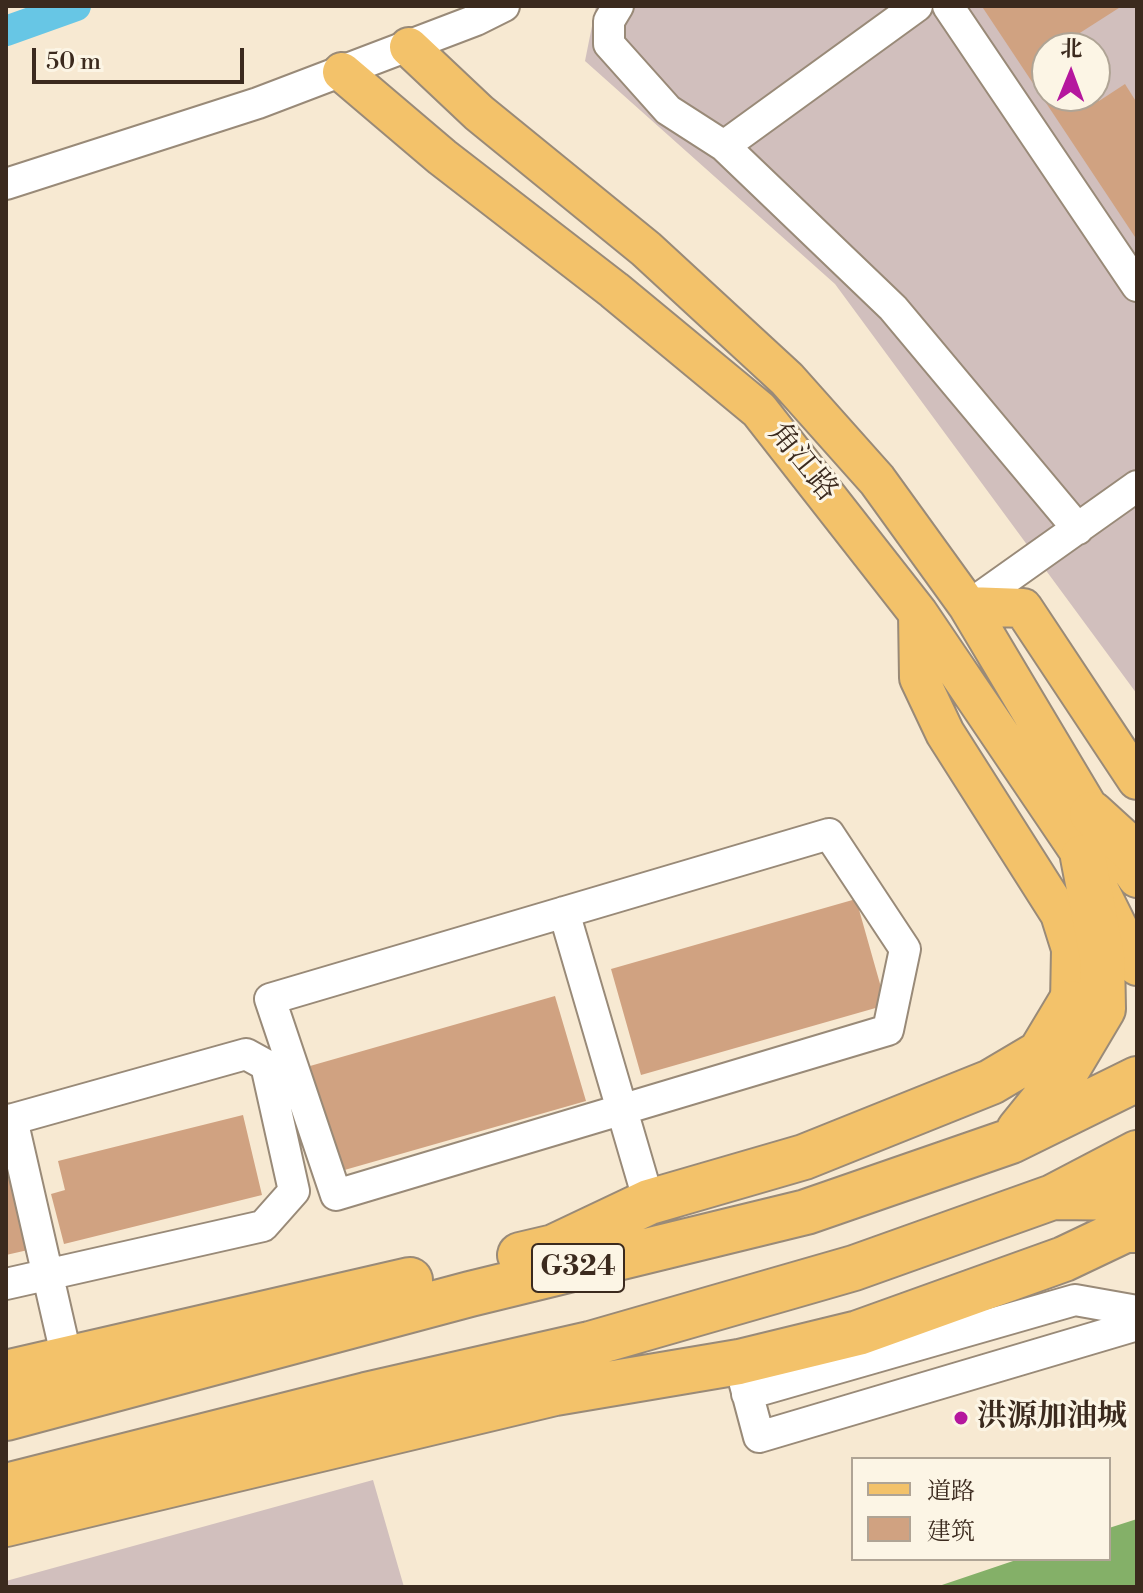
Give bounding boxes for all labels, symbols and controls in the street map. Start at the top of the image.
scale bar [36,32,248,82]
north arrow [1031,32,1111,112]
text: 北 [1060,36,1083,63]
text: 50 m [46,47,101,77]
street label: 角江路 [760,417,844,509]
road number: G324 [532,1244,624,1292]
place label: 洪源加油城 [977,1400,1127,1436]
marker: 洪源加油城 [952,1409,970,1427]
legend [851,1457,1111,1561]
text: 道路 [927,1477,975,1507]
text: 建筑 [927,1517,975,1547]

